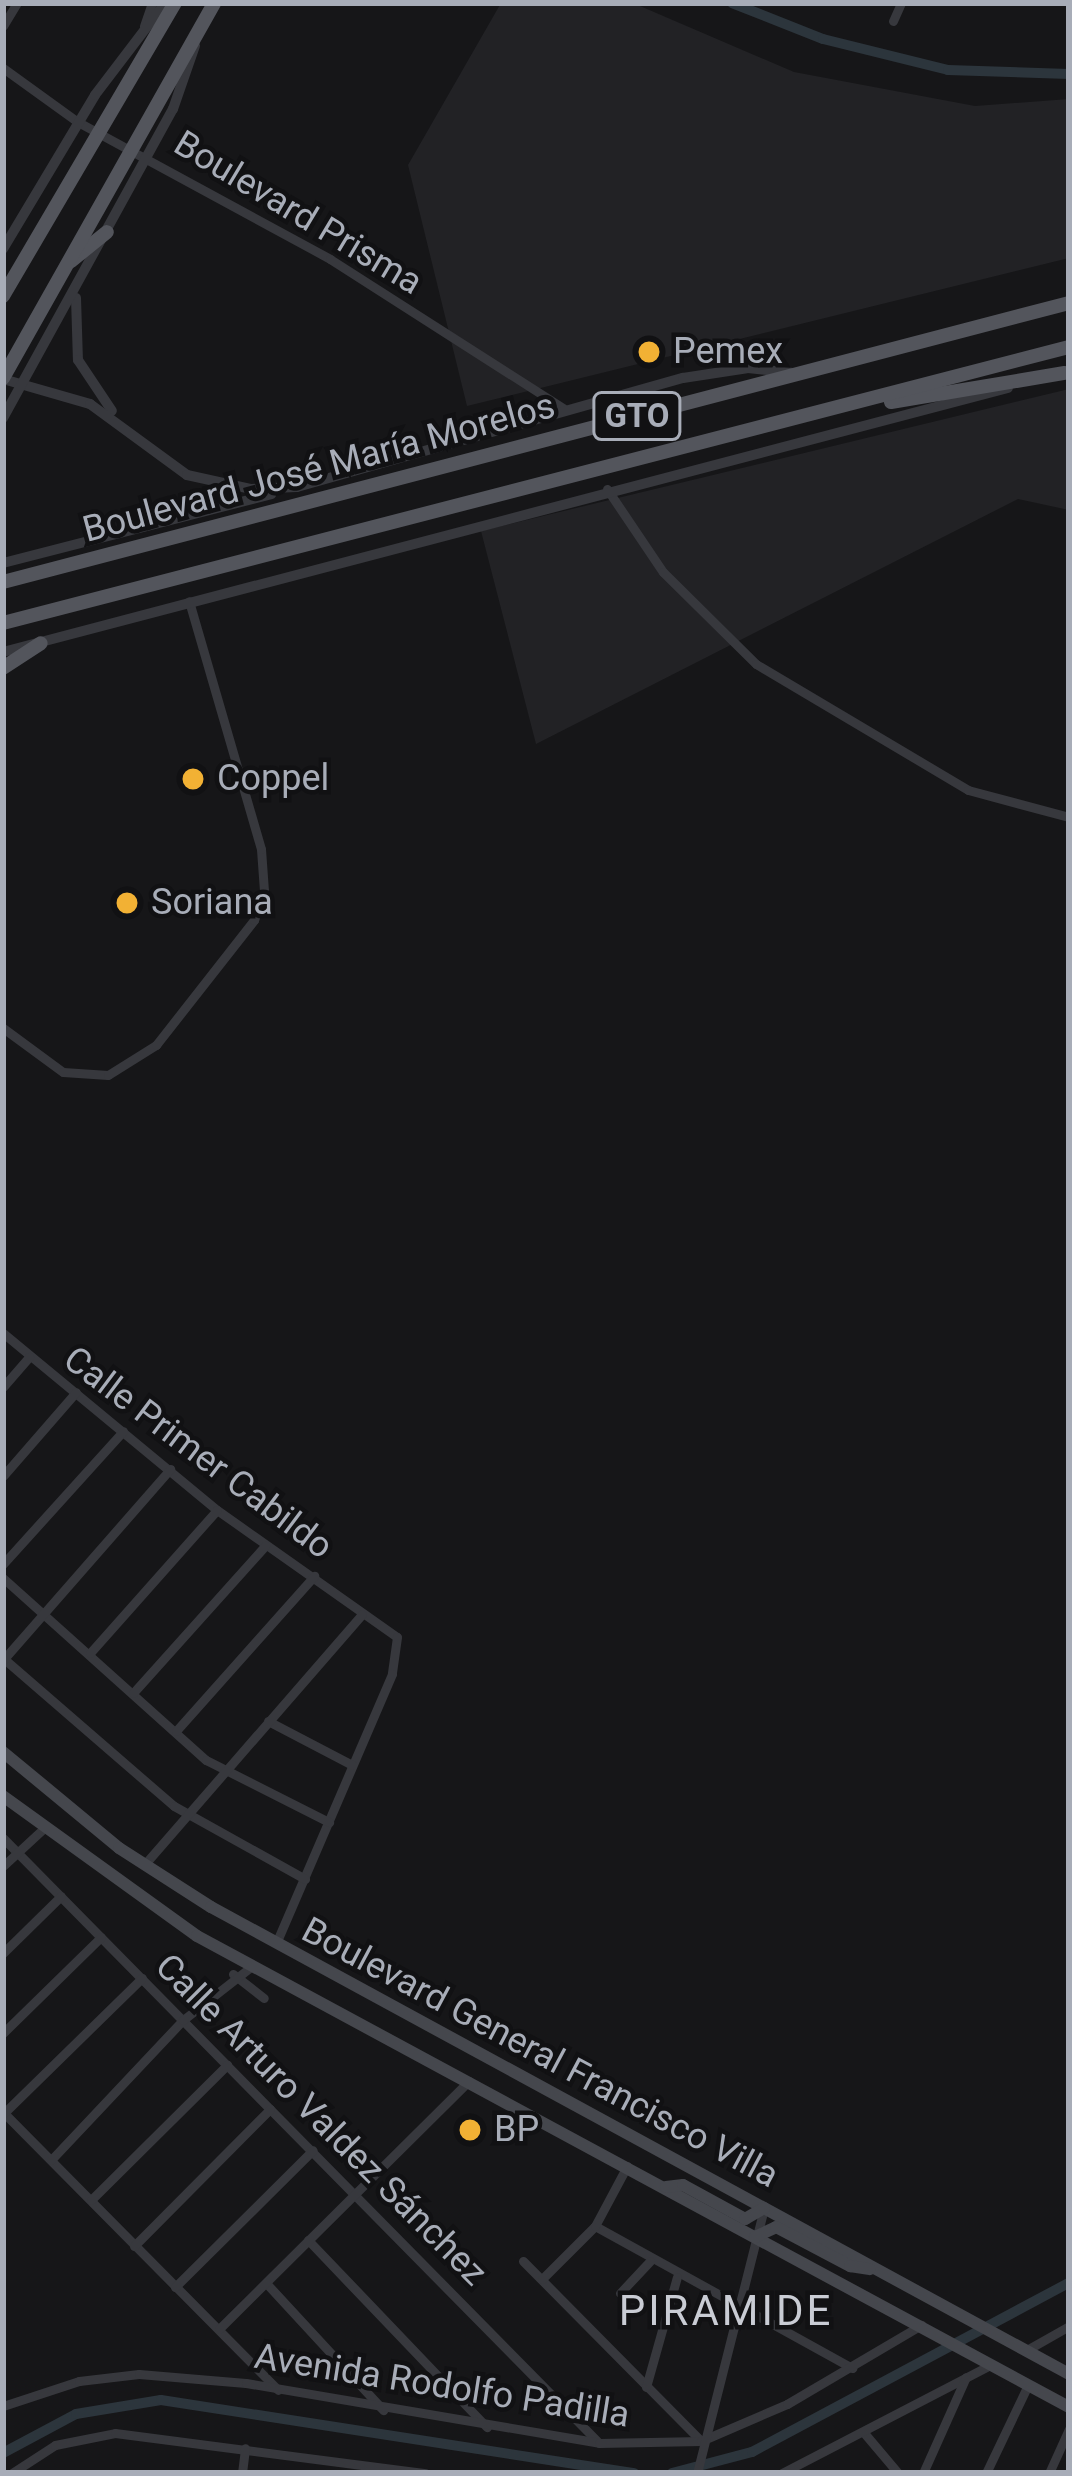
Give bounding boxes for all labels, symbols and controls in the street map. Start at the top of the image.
street label: Boulevard Prisma [166,122,430,304]
place label: Pemex [673,330,783,374]
marker: Pemex [636,339,662,365]
street label: Boulevard José María Morelos [78,384,560,552]
road number: GTO [592,389,682,443]
place label: Coppel [217,757,329,801]
marker: Coppel [180,766,206,792]
place label: Soriana [151,881,273,925]
marker: Soriana [114,890,140,916]
street label: Calle Primer Cabildo [55,1338,341,1568]
street label: Boulevard General Francisco Villa [294,1909,786,2197]
street label: Calle Arturo Valdez Sánchez [146,1945,496,2295]
place label: BP [494,2108,539,2152]
marker: BP [457,2117,483,2143]
district label: PIRAMIDE [619,2286,833,2336]
street label: Avenida Rodolfo Padilla [252,2335,632,2437]

